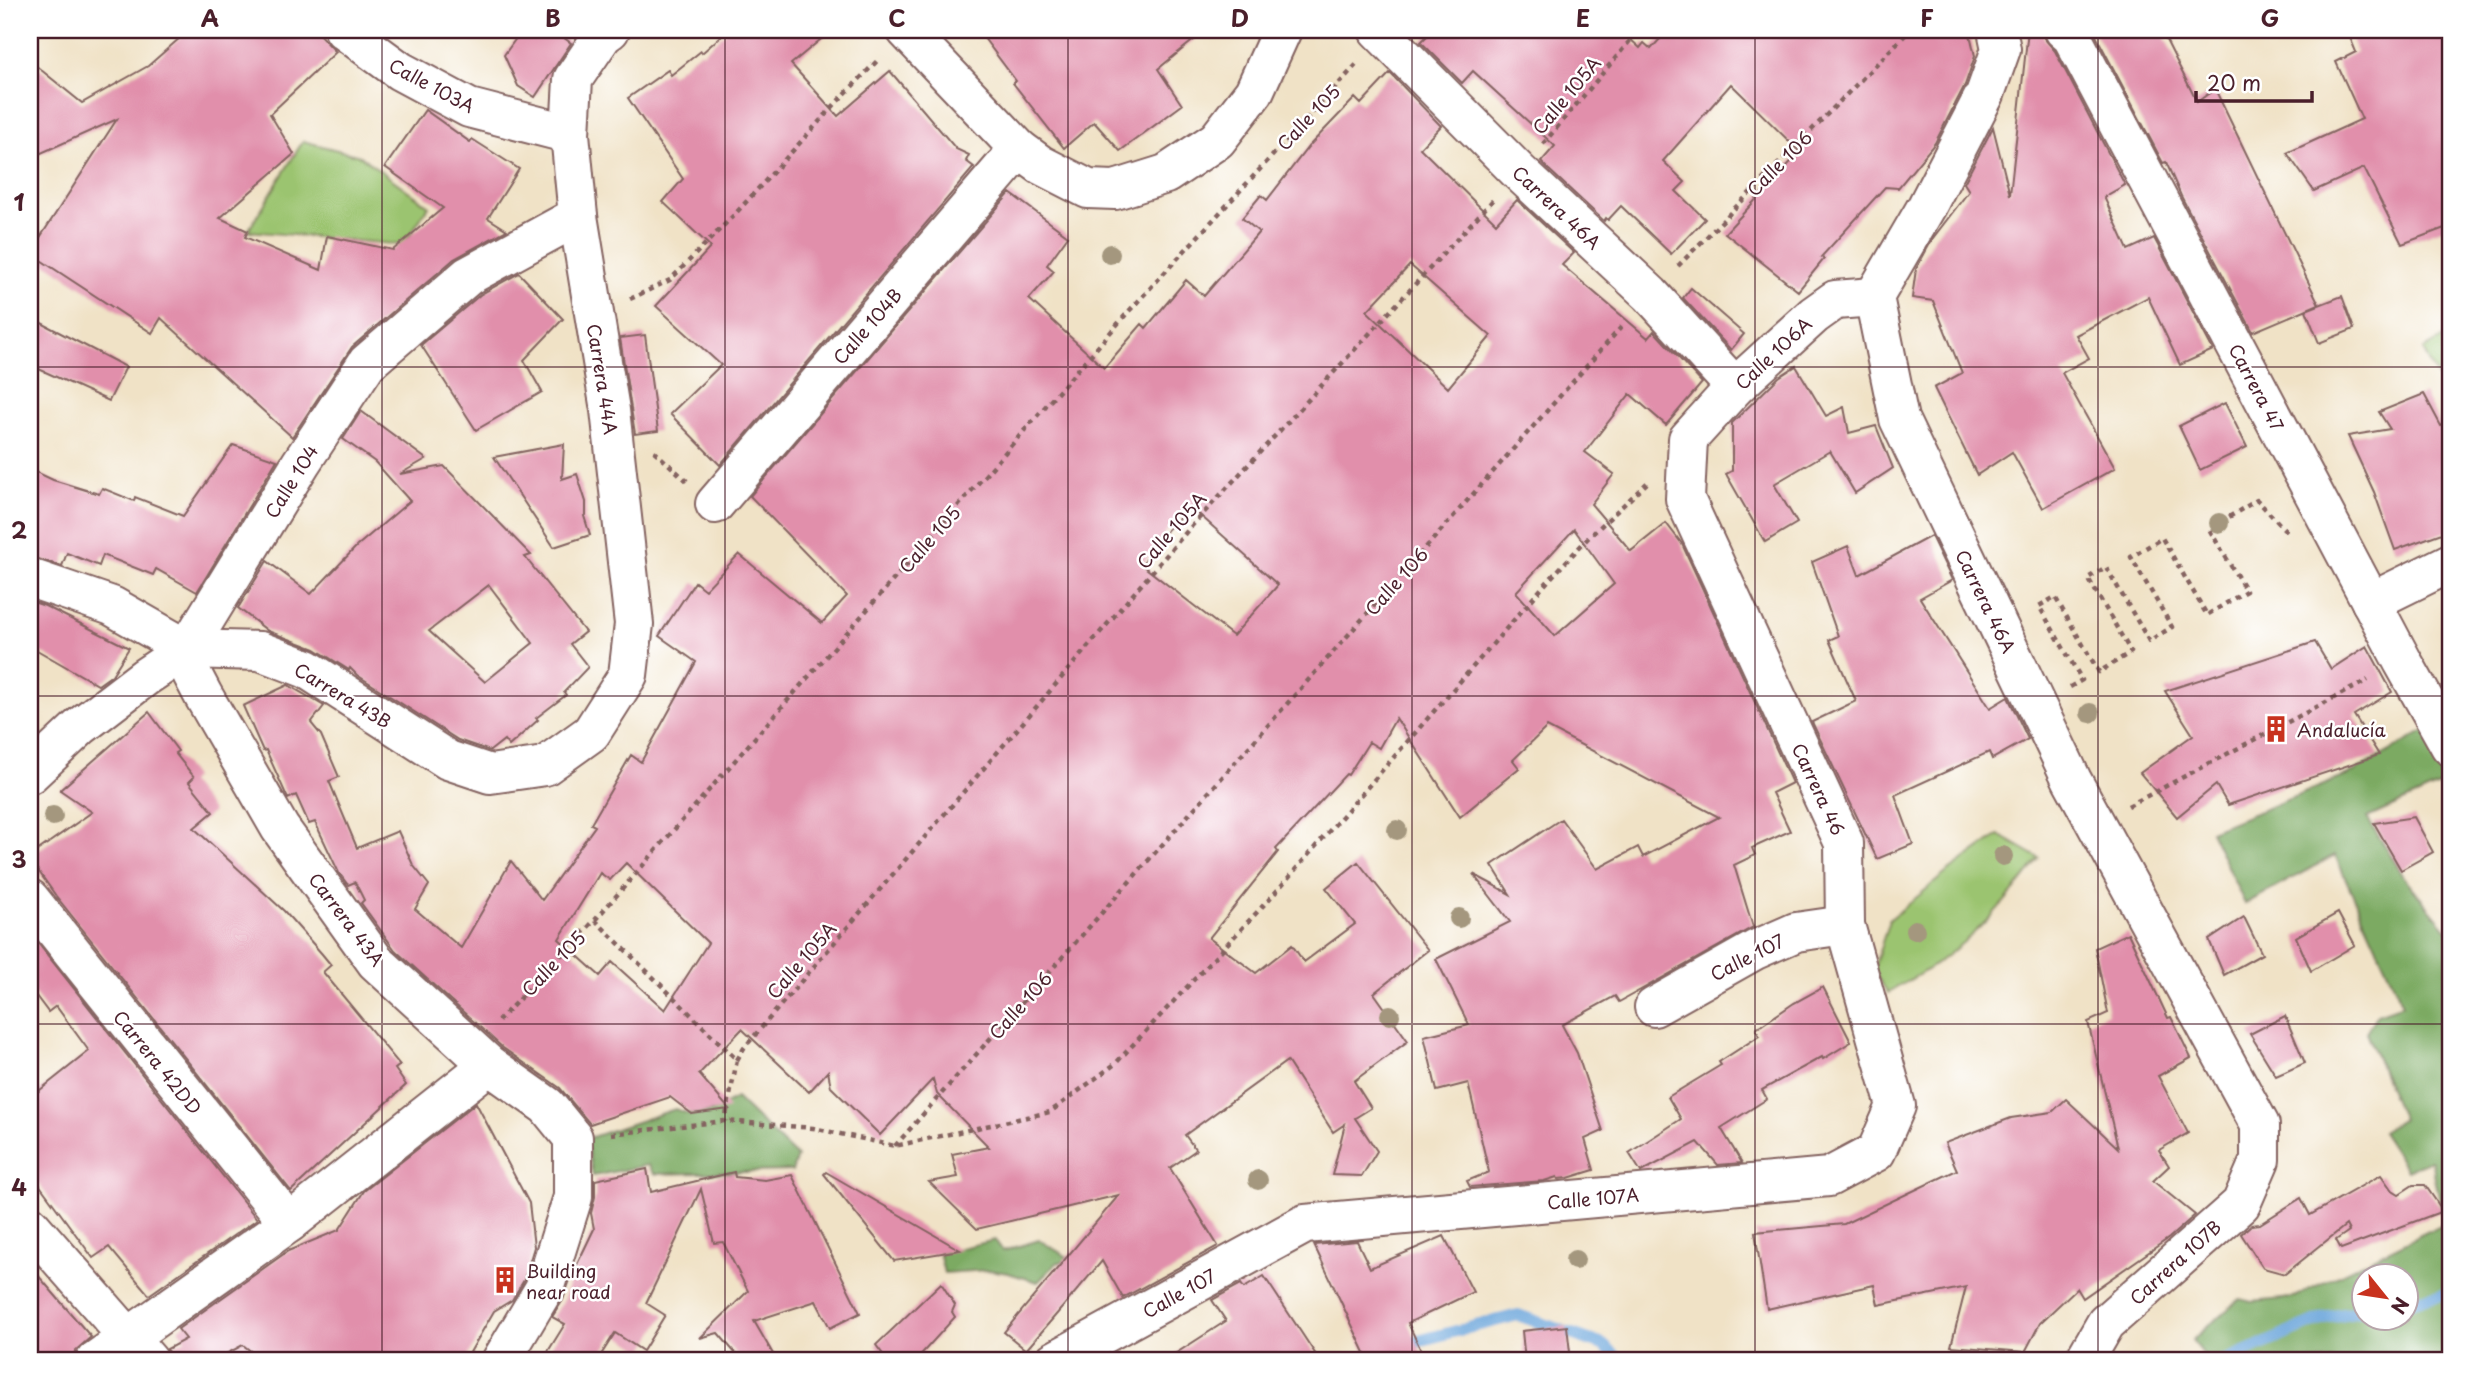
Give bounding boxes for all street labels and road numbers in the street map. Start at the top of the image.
street label: Calle 105A [1525,50,1607,140]
street label: Calle 103A [384,51,480,119]
street label: Calle 105 [1270,78,1346,156]
street label: Calle 106 [1740,124,1818,202]
street label: Carrera 46A [1507,159,1607,255]
street label: Calle 104B [826,282,908,370]
street label: Calle 106A [1729,310,1818,396]
street label: Carrera 44A [581,322,625,436]
street label: Carrera 47 [2223,339,2291,436]
street label: Calle 104 [258,439,324,523]
street label: Calle 105A [1130,485,1212,574]
street label: Calle 105 [892,499,966,579]
street label: Calle 106 [1358,541,1434,621]
street label: Carrera 46A [1949,545,2023,657]
street label: Carrera 43B [289,655,397,735]
street label: Carrera 46 [1786,738,1852,840]
street label: Carrera 43A [303,866,391,972]
street label: Calle 105A [760,915,842,1004]
street label: Calle 105 [515,924,591,1002]
street label: Calle 107 [1705,927,1789,987]
street label: Calle 106 [982,965,1058,1045]
street label: Carrera 42DD [107,1004,209,1120]
street label: Calle 107A [1546,1181,1640,1215]
street label: Carrera 107B [2123,1213,2227,1311]
street label: Calle 107 [1137,1262,1221,1324]

